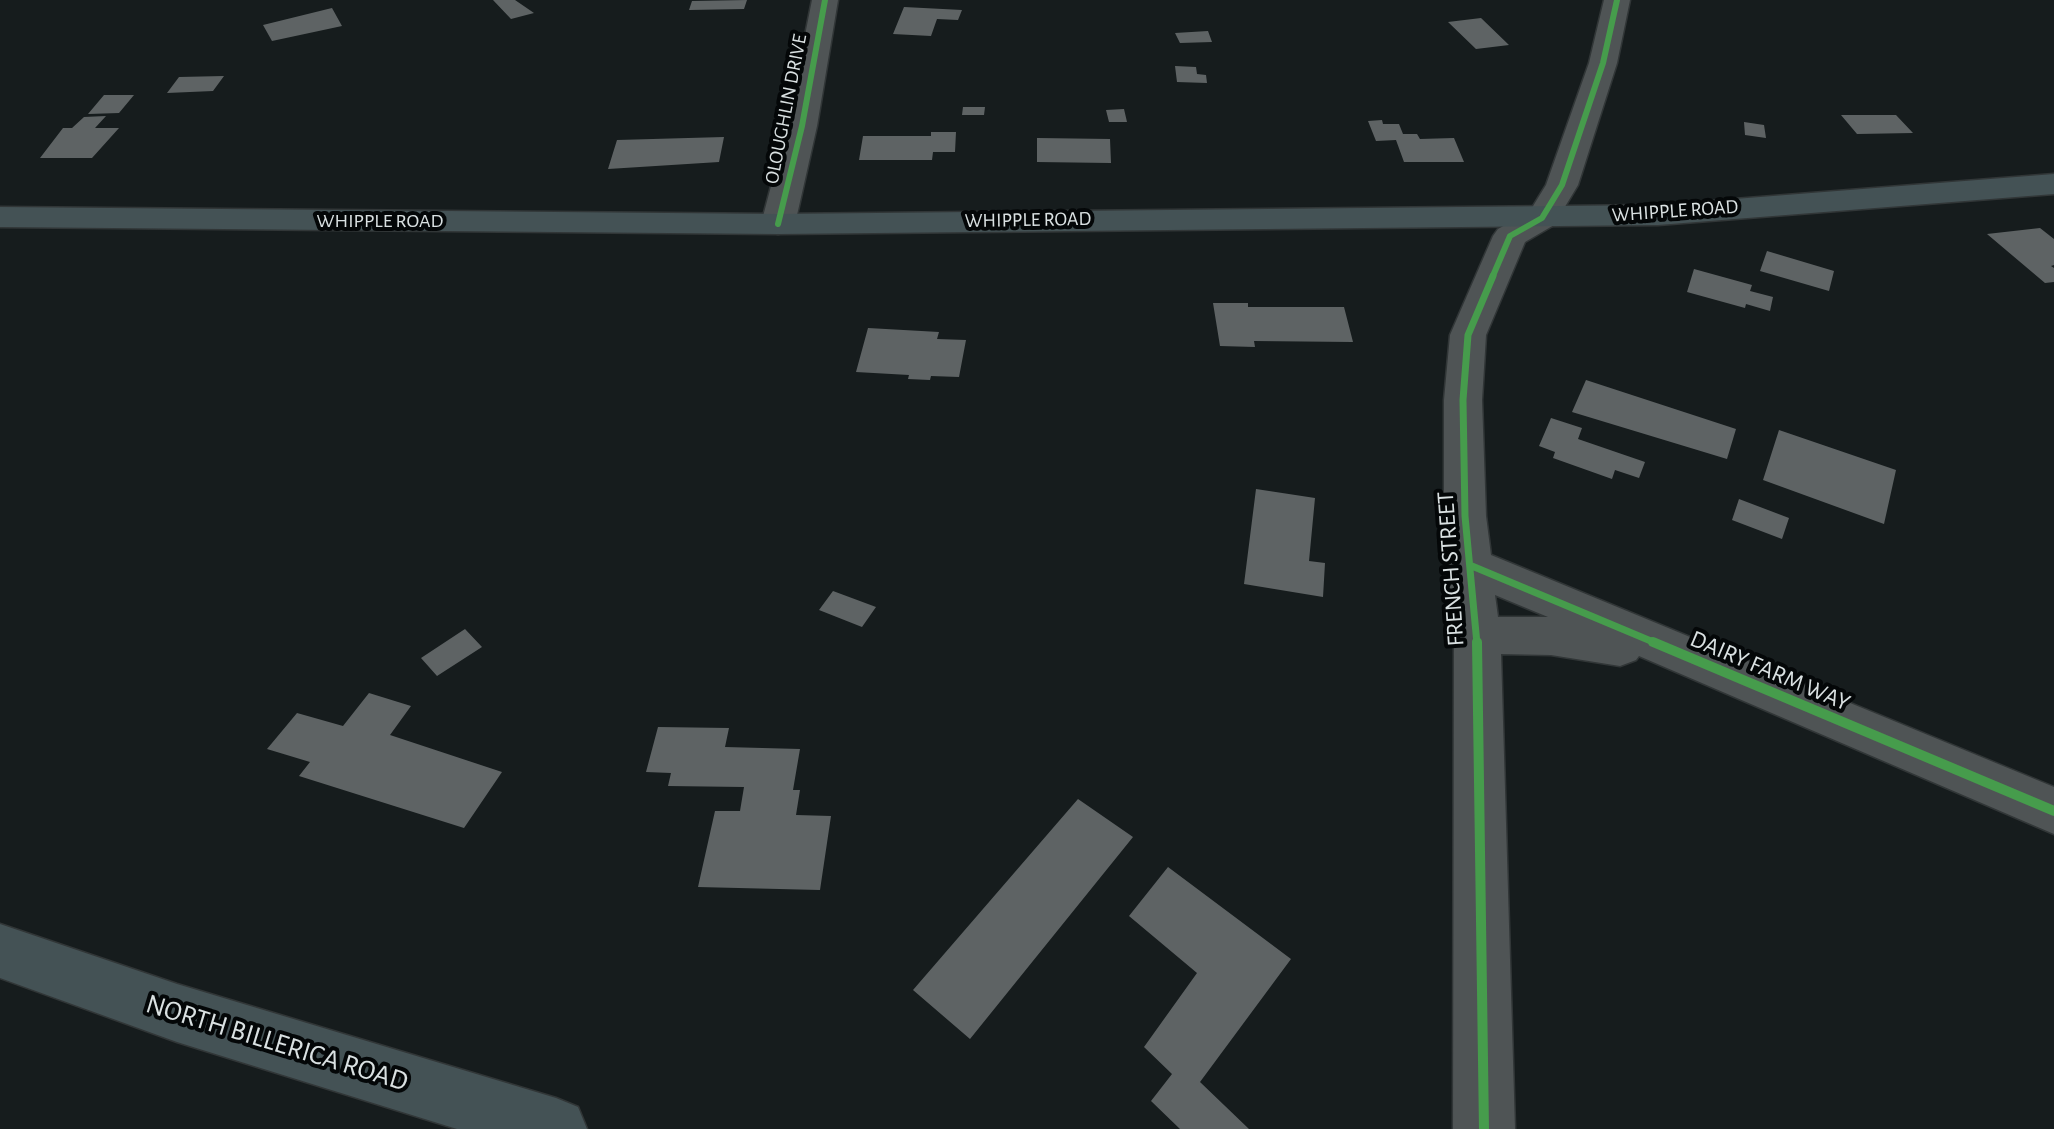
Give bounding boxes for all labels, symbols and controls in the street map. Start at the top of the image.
street label: OLOUGHLIN DRIVE [760,32,812,186]
street label: WHIPPLE ROAD [1611,195,1739,227]
street label: WHIPPLE ROAD [964,207,1092,233]
street label: WHIPPLE ROAD [317,209,443,233]
street label: FRENCH STREET [1431,491,1471,647]
street label: DAIRY FARM WAY [1686,624,1854,718]
street label: NORTH BILLERICA ROAD [142,987,412,1099]

